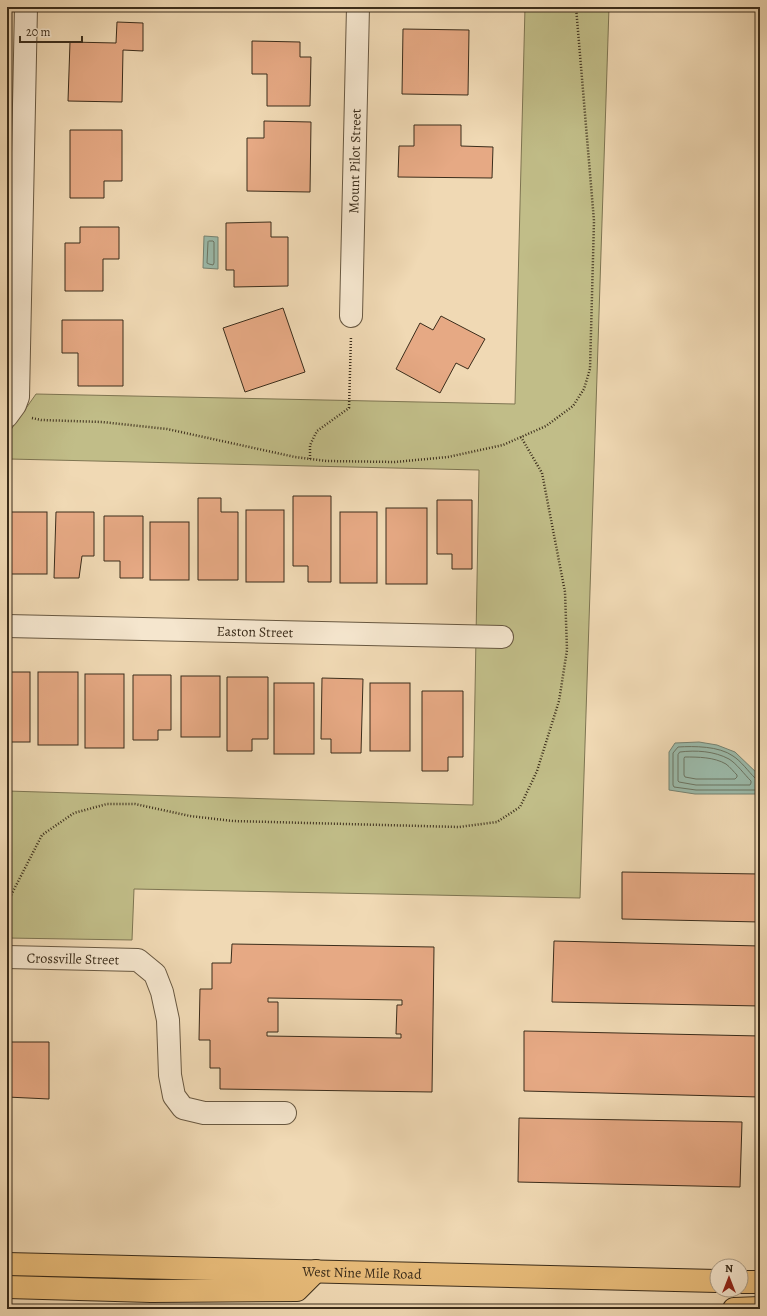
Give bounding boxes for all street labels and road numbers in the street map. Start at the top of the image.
street label: Mount Pilot Street [344,108,365,214]
street label: Easton Street [216,621,294,642]
street label: Crossville Street [27,948,120,969]
street label: West Nine Mile Road [301,1262,422,1283]

